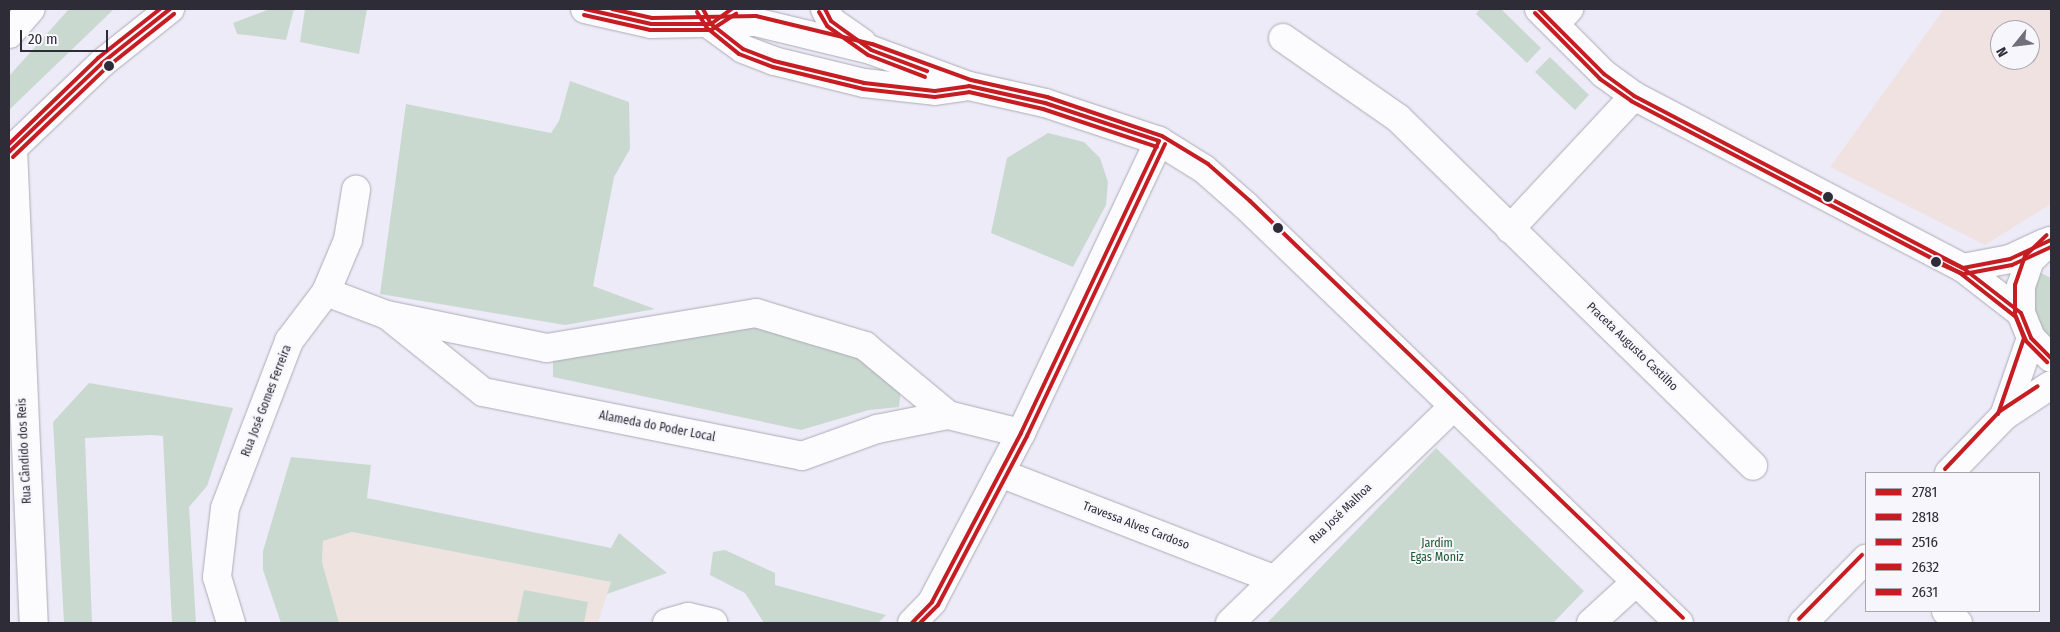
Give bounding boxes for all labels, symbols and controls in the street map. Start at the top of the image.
scale bar [22,20,110,52]
north arrow [1990,20,2040,70]
text: 20 m [28,30,58,48]
text: N [1993,44,2012,60]
unlabelled marker [104,61,114,71]
unlabelled marker [1823,192,1833,202]
unlabelled marker [1273,223,1283,233]
unlabelled marker [1931,257,1941,267]
street label: Praceta Augusto Castilho [1583,300,1681,394]
street label: Rua José Gomes Ferreira [239,343,295,459]
street label: Rua Cândido dos Reis [15,398,35,504]
street label: Alameda do Poder Local [598,409,716,445]
legend [1865,472,2040,612]
street label: Rua José Malhoa [1307,481,1375,547]
text: 2781 [1912,483,1937,501]
street label: Travessa Alves Cardoso [1081,499,1191,553]
text: 2818 [1912,508,1939,526]
text: 2516 [1912,533,1938,551]
park label: Jardim Egas Moniz [1410,537,1464,565]
text: 2632 [1912,558,1939,576]
text: 2631 [1912,583,1938,601]

